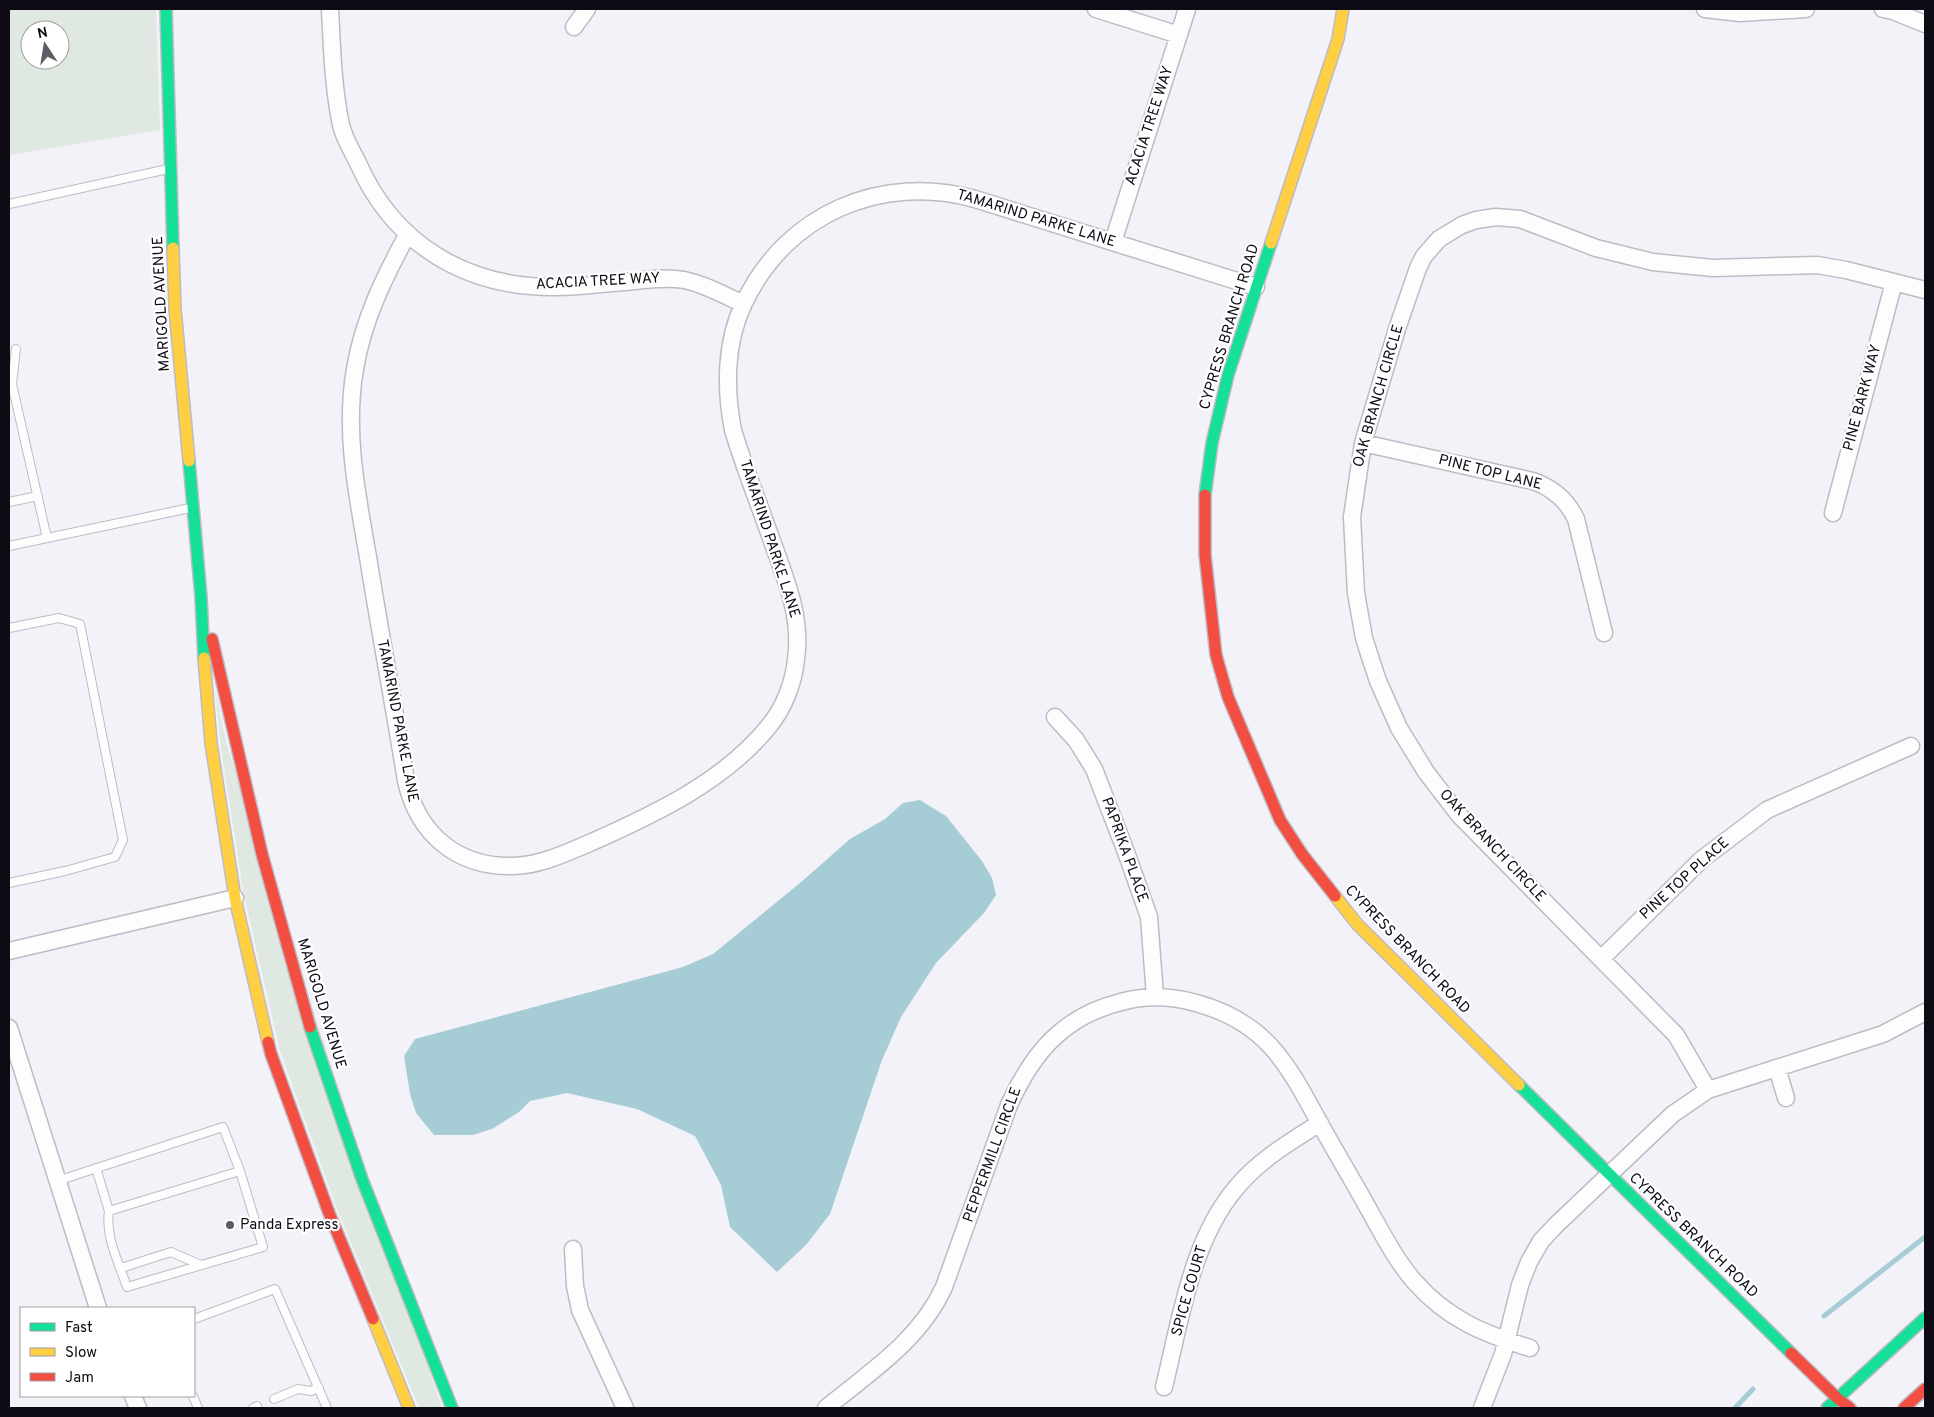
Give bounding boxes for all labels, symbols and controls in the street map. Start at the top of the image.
north arrow [20,20,70,70]
text: N [36,24,49,43]
street label: ACACIA TREE WAY [1122,63,1178,188]
street label: TAMARIND PARKE LANE [954,186,1118,252]
street label: MARIGOLD AVENUE [149,236,175,372]
street label: CYPRESS BRANCH ROAD [1196,242,1264,412]
street label: ACACIA TREE WAY [535,269,661,295]
street label: OAK BRANCH CIRCLE [1350,322,1408,470]
street label: PINE BARK WAY [1840,342,1886,453]
street label: PINE TOP LANE [1436,451,1544,495]
street label: TAMARIND PARKE LANE [734,457,804,621]
street label: TAMARIND PARKE LANE [372,638,422,804]
street label: OAK BRANCH CIRCLE [1435,786,1549,906]
street label: PAPRIKA PLACE [1096,795,1152,905]
street label: PINE TOP PLACE [1636,834,1734,924]
street label: CYPRESS BRANCH ROAD [1340,881,1474,1019]
street label: MARIGOLD AVENUE [292,936,350,1072]
street label: PEPPERMILL CIRCLE [960,1085,1026,1225]
street label: CYPRESS BRANCH ROAD [1624,1169,1762,1303]
place label: Panda Express [240,1216,338,1235]
marker: Panda Express [224,1219,236,1231]
street label: SPICE COURT [1168,1243,1212,1339]
legend [20,1307,195,1397]
text: Fast [65,1319,93,1338]
text: Slow [65,1344,97,1363]
text: Jam [65,1369,94,1388]

